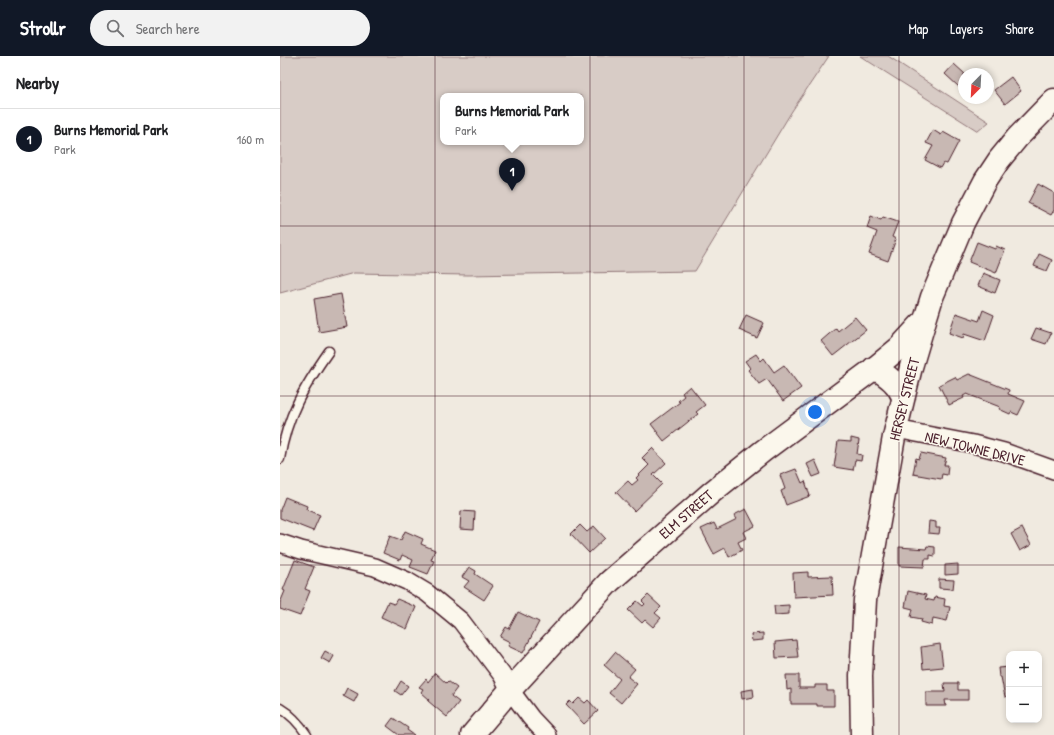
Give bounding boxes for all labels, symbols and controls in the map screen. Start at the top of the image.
search box [90,10,370,46]
text: Strollr [20,15,66,41]
icon: search [104,17,126,39]
text: Search here [136,18,200,39]
text: Map [908,19,928,38]
text: Layers [950,19,983,38]
text: Share [1005,19,1034,38]
north arrow [958,68,994,104]
text: Nearby [16,71,59,94]
popup [440,93,584,145]
text: Burns Memorial Park [455,100,569,121]
text: Burns Memorial Park [54,119,168,140]
text: Park [455,121,477,139]
text: 1 [27,130,31,148]
text: 160 m [236,130,264,148]
text: Park [54,140,76,158]
pin: 1 [499,158,525,191]
street label: HERSEY STREET [884,354,925,443]
your location [805,402,825,422]
street label: NEW TOWNE DRIVE [923,425,1028,471]
street label: ELM STREET [654,484,718,543]
map controls [1006,651,1042,723]
button: + [1006,651,1042,687]
button: − [1006,687,1042,723]

